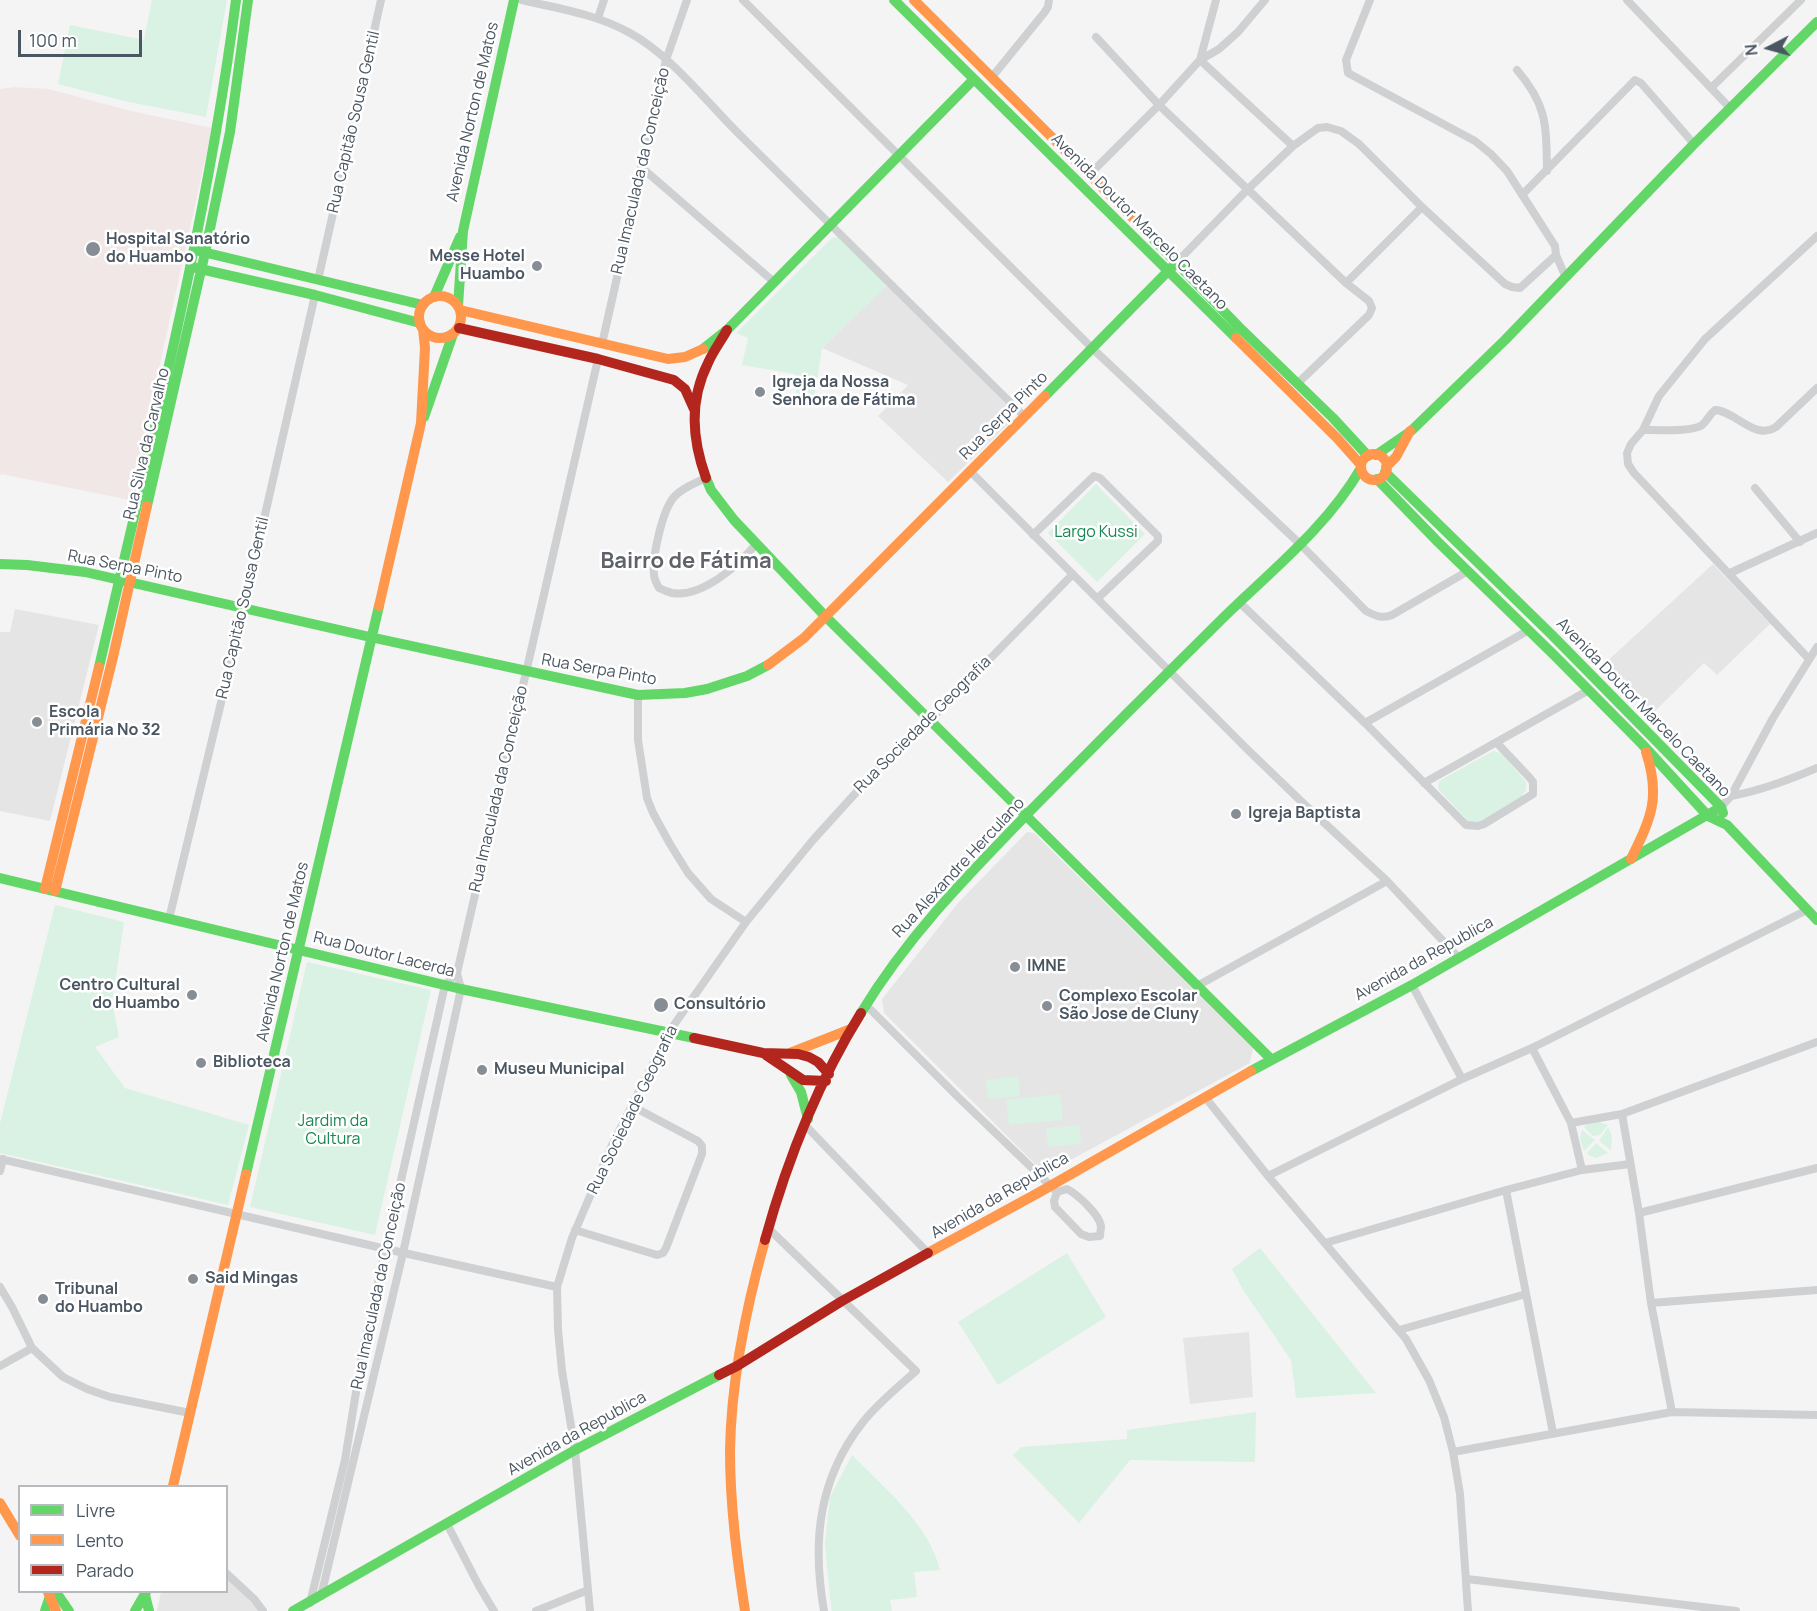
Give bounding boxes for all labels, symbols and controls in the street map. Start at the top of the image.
scale bar [21,18,146,56]
north arrow [1739,18,1799,78]
street label: Avenida Norton de Matos [443,20,503,204]
text: 100 m [29,28,77,52]
street label: Rua Capitão Sousa Gentil [324,29,384,215]
text: N [1740,43,1763,57]
street label: Rua Imaculada da Conceição [608,66,674,276]
street label: Avenida Doutor Marcelo Caetano [1047,130,1231,314]
place label: Hospital Sanatório do Huambo [106,230,250,268]
marker: Hospital Sanatório do Huambo [84,240,102,258]
place label: Messe Hotel Huambo [429,247,525,285]
marker: Messe Hotel Huambo [530,259,544,273]
street label: Rua Silva da Carvalho [120,366,174,522]
street label: Rua Serpa Pinto [956,368,1052,464]
place label: Igreja da Nossa Senhora de Fátima [772,373,915,411]
marker: Igreja da Nossa Senhora de Fátima [753,385,767,399]
street label: Rua Capitão Sousa Gentil [213,515,273,701]
park label: Largo Kussi [1054,523,1138,543]
street label: Rua Serpa Pinto [66,546,184,588]
district label: Bairro de Fátima [600,549,772,575]
street label: Avenida Doutor Marcelo Caetano [1552,614,1734,802]
street label: Rua Serpa Pinto [540,650,658,690]
street label: Rua Sociedade Geografia [851,653,995,797]
street label: Rua Imaculada da Conceição [466,684,532,894]
place label: Escola Primária No 32 [49,703,160,741]
marker: Escola Primária No 32 [30,715,44,729]
street label: Rua Alexandre Herculano [889,794,1029,942]
place label: Igreja Baptista [1248,804,1361,824]
marker: Igreja Baptista [1229,807,1243,821]
street label: Avenida Norton de Matos [253,860,313,1044]
street label: Avenida da Republica [1351,913,1497,1005]
street label: Rua Doutor Lacerda [311,928,457,982]
place label: IMNE [1027,957,1066,977]
marker: IMNE [1008,960,1022,974]
place label: Centro Cultural do Huambo [59,976,180,1014]
place label: Complexo Escolar São Jose de Cluny [1059,987,1199,1025]
marker: Centro Cultural do Huambo [185,988,199,1002]
place label: Consultório [674,995,766,1015]
marker: Consultório [652,996,670,1014]
marker: Complexo Escolar São Jose de Cluny [1040,999,1054,1013]
street label: Rua Sociedade Geografia [584,1022,682,1198]
place label: Biblioteca [213,1053,291,1073]
marker: Biblioteca [194,1056,208,1070]
place label: Museu Municipal [494,1060,624,1080]
marker: Museu Municipal [475,1063,489,1077]
park label: Jardim da Cultura [298,1112,368,1150]
street label: Avenida da Republica [928,1149,1072,1243]
street label: Rua Imaculada da Conceição [348,1181,410,1391]
place label: Said Mingas [205,1269,298,1289]
marker: Said Mingas [186,1272,200,1286]
place label: Tribunal do Huambo [55,1280,143,1318]
marker: Tribunal do Huambo [36,1292,50,1306]
street label: Avenida da Republica [504,1388,650,1480]
legend [18,1485,228,1593]
text: Livre [76,1498,115,1522]
text: Lento [76,1528,124,1552]
text: Parado [76,1558,134,1582]

